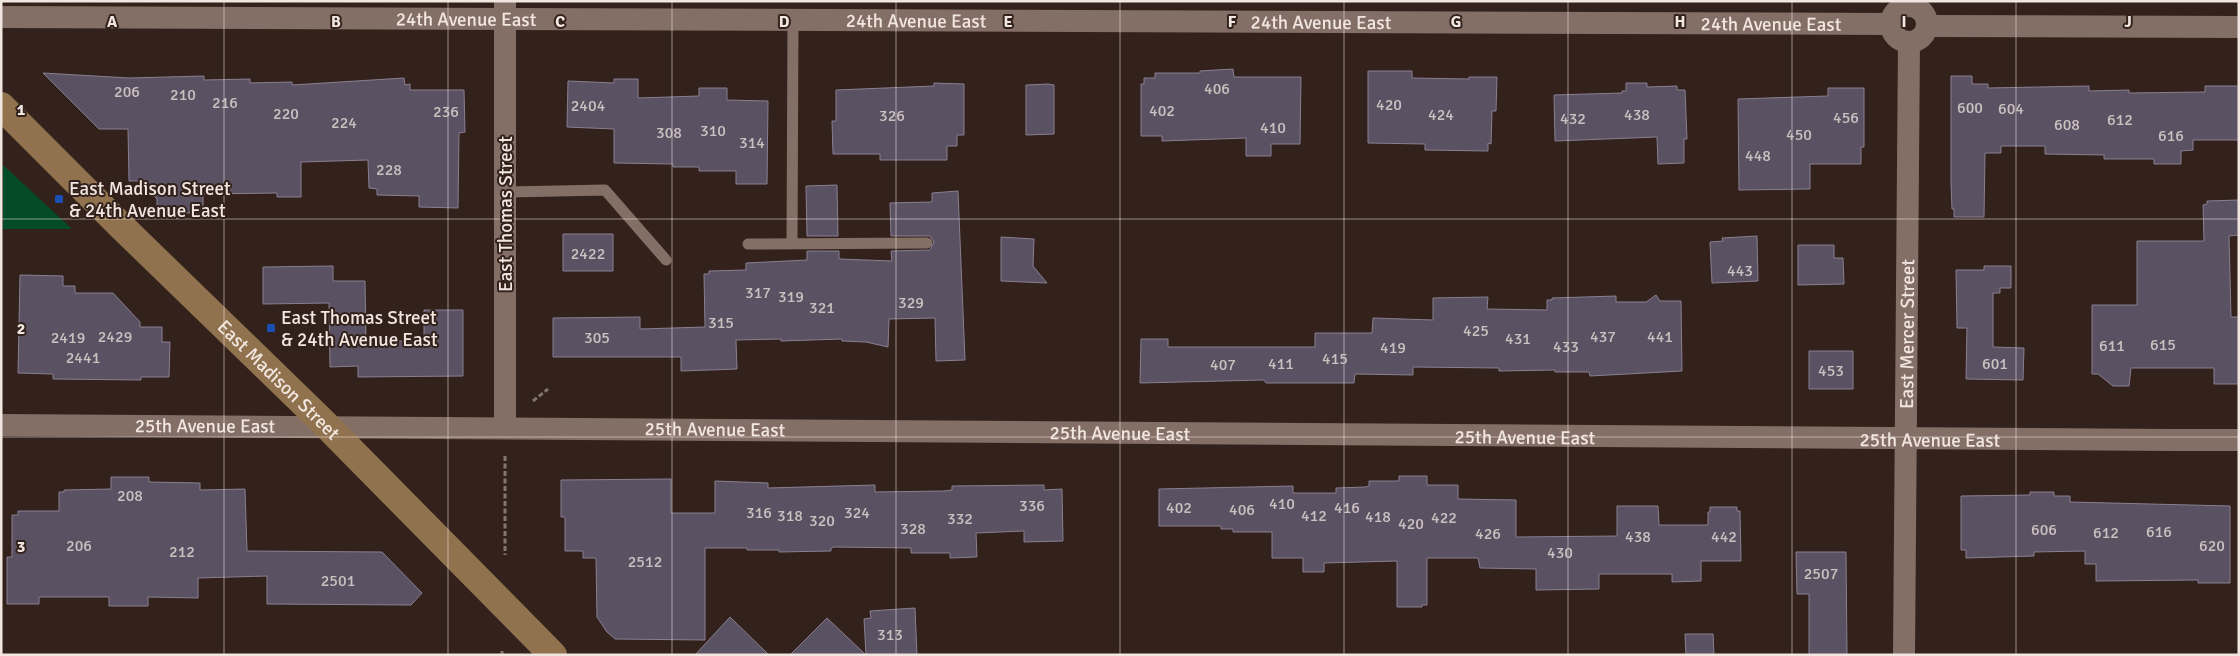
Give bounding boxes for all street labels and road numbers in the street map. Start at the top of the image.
street label: 24th Avenue East [396,7,537,32]
street label: 24th Avenue East [846,9,987,34]
street label: 24th Avenue East [1251,11,1392,35]
street label: 24th Avenue East [1701,12,1842,37]
street label: East Thomas Street [494,136,518,292]
street label: East Mercer Street [1895,259,1920,409]
street label: East Madison Street [212,315,345,445]
street label: 25th Avenue East [135,414,276,439]
street label: 25th Avenue East [645,417,786,442]
street label: 25th Avenue East [1050,421,1191,447]
street label: 25th Avenue East [1455,425,1596,450]
street label: 25th Avenue East [1860,428,2001,453]

